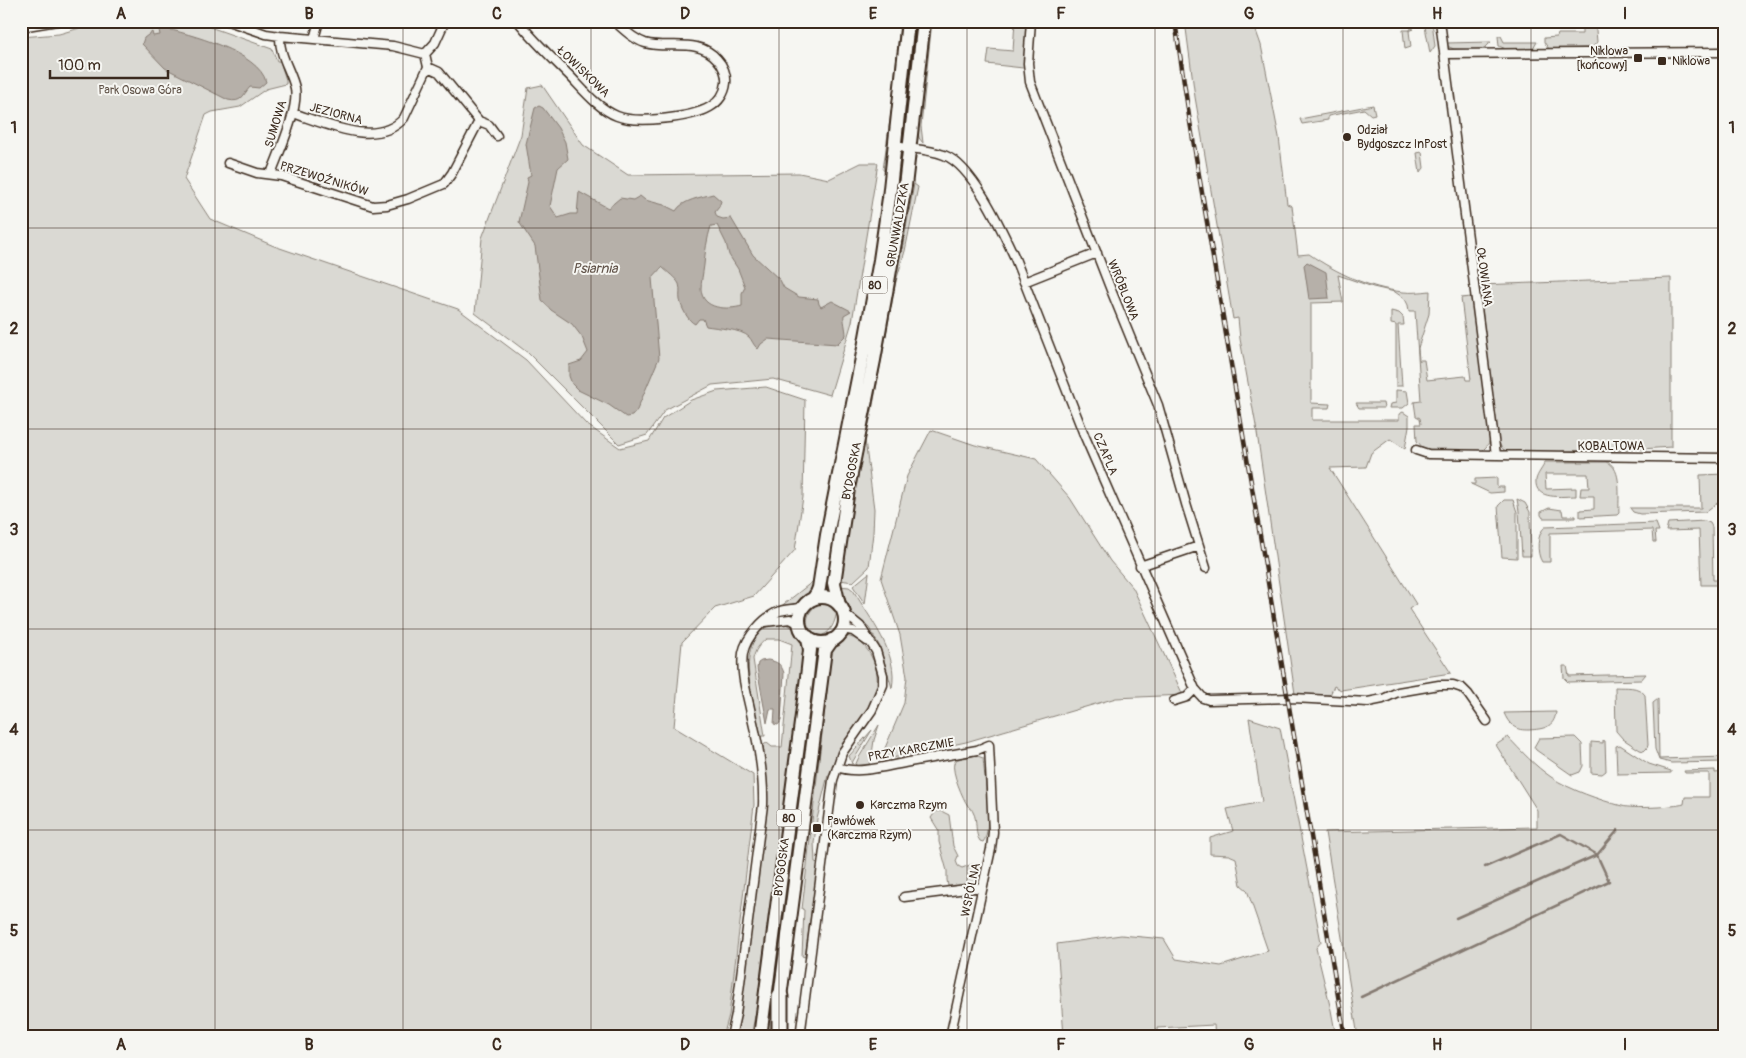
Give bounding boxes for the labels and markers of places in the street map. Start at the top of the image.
place label: Niklowa [końcowy] [1577,44,1628,73]
marker: Niklowa [końcowy] [1632,52,1644,64]
place label: Niklowa [1672,54,1711,69]
marker: Niklowa [1656,55,1668,67]
place label: Odział Bydgoszcz InPost [1357,123,1447,152]
marker: Odział Bydgoszcz InPost [1341,131,1353,143]
place label: Karczma Rzym [870,798,948,813]
marker: Karczma Rzym [854,799,866,811]
place label: Pawłówek (Karczma Rzym) [827,814,912,843]
marker: Pawłówek (Karczma Rzym) [811,822,823,834]

